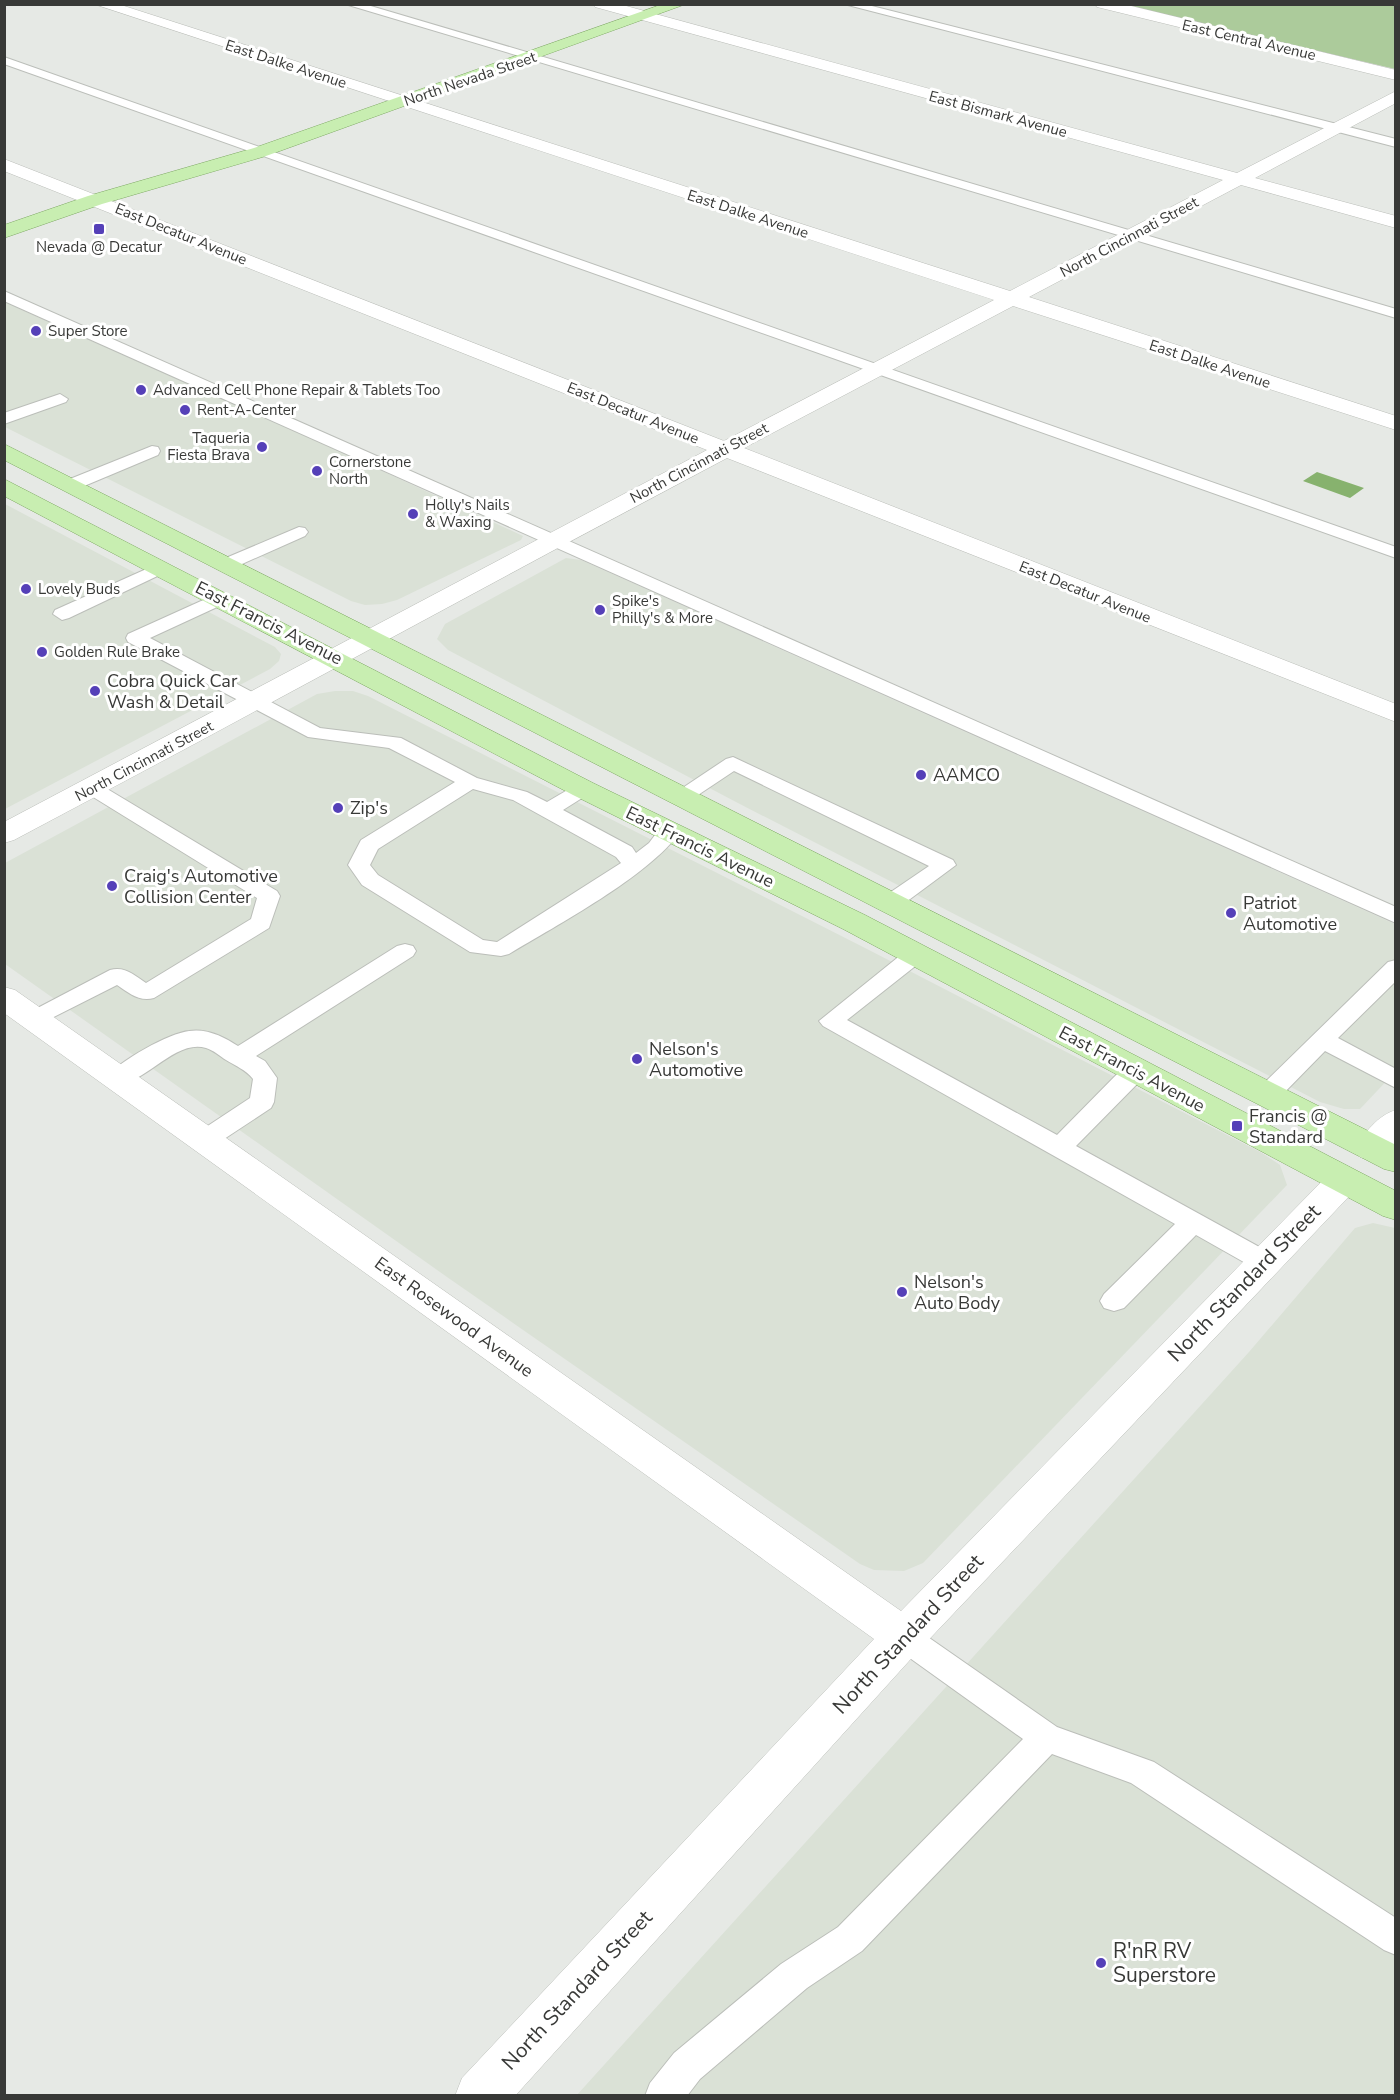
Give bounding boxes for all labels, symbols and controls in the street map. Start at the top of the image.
street label: East Central Avenue [1180,15,1318,65]
street label: East Dalke Avenue [223,35,349,93]
street label: North Nevada Street [401,47,540,111]
street label: East Bismark Avenue [927,86,1069,142]
street label: East Dalke Avenue [685,185,811,243]
street label: North Cincinnati Street [1056,192,1202,282]
street label: East Decatur Avenue [112,198,250,270]
marker: Nevada @ Decatur [92,222,106,236]
place label: Nevada @ Decatur [36,237,163,257]
place label: Super Store [48,321,128,341]
marker: Super Store [29,324,43,338]
street label: East Dalke Avenue [1147,335,1273,393]
street label: East Decatur Avenue [564,377,702,449]
place label: Advanced Cell Phone Repair & Tablets Too [153,380,440,400]
marker: Advanced Cell Phone Repair & Tablets Too [134,383,148,397]
place label: Rent-A-Center [197,400,297,420]
marker: Rent-A-Center [178,403,192,417]
street label: North Cincinnati Street [626,418,772,508]
place label: Taqueria Fiesta Brava [167,428,250,465]
marker: Taqueria Fiesta Brava [255,440,269,454]
place label: Cornerstone North [329,452,411,489]
marker: Cornerstone North [310,464,324,478]
place label: Holly's Nails & Waxing [425,495,510,532]
marker: Holly's Nails & Waxing [406,507,420,521]
street label: East Decatur Avenue [1016,556,1154,628]
street label: East Francis Avenue [191,575,347,671]
place label: Lovely Buds [38,579,120,599]
marker: Lovely Buds [19,582,33,596]
place label: Spike's Philly's & More [612,591,713,628]
marker: Spike's Philly's & More [593,603,607,617]
place label: Golden Rule Brake [54,642,180,662]
marker: Golden Rule Brake [35,645,49,659]
place label: Cobra Quick Car Wash & Detail [107,669,238,714]
marker: Cobra Quick Car Wash & Detail [88,684,102,698]
street label: North Cincinnati Street [71,716,217,806]
place label: AAMCO [933,763,1000,787]
marker: AAMCO [914,768,928,782]
place label: Zip's [350,796,388,820]
marker: Zip's [331,801,345,815]
street label: East Francis Avenue [622,801,778,893]
place label: Craig's Automotive Collision Center [124,864,278,909]
marker: Craig's Automotive Collision Center [105,879,119,893]
place label: Patriot Automotive [1243,891,1337,936]
marker: Patriot Automotive [1224,906,1238,920]
street label: East Francis Avenue [1055,1020,1209,1118]
place label: Nelson's Automotive [649,1037,743,1082]
marker: Nelson's Automotive [630,1052,644,1066]
place label: Francis @ Standard [1249,1104,1328,1149]
marker: Francis @ Standard [1230,1119,1244,1133]
street label: North Standard Street [1161,1198,1327,1368]
street label: East Rosewood Avenue [370,1251,538,1383]
place label: Nelson's Auto Body [914,1270,1001,1315]
marker: Nelson's Auto Body [895,1285,909,1299]
street label: North Standard Street [827,1548,990,1720]
street label: North Standard Street [496,1904,659,2076]
place label: R'nR RV Superstore [1113,1937,1216,1989]
marker: R'nR RV Superstore [1094,1956,1108,1970]

